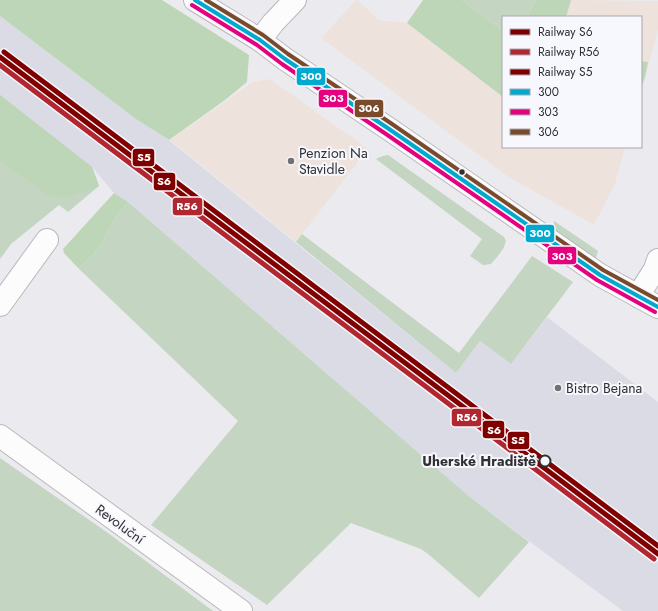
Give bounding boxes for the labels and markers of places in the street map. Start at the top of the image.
place label: Penzion Na Stavidle [299,143,368,179]
marker: Penzion Na Stavidle [286,156,296,166]
unlabelled marker [457,167,467,177]
place label: Bistro Bejana [566,378,642,398]
marker: Bistro Bejana [553,383,563,393]
place label: Uherské Hradiště [422,451,536,471]
marker: Uherské Hradiště [538,454,552,468]

